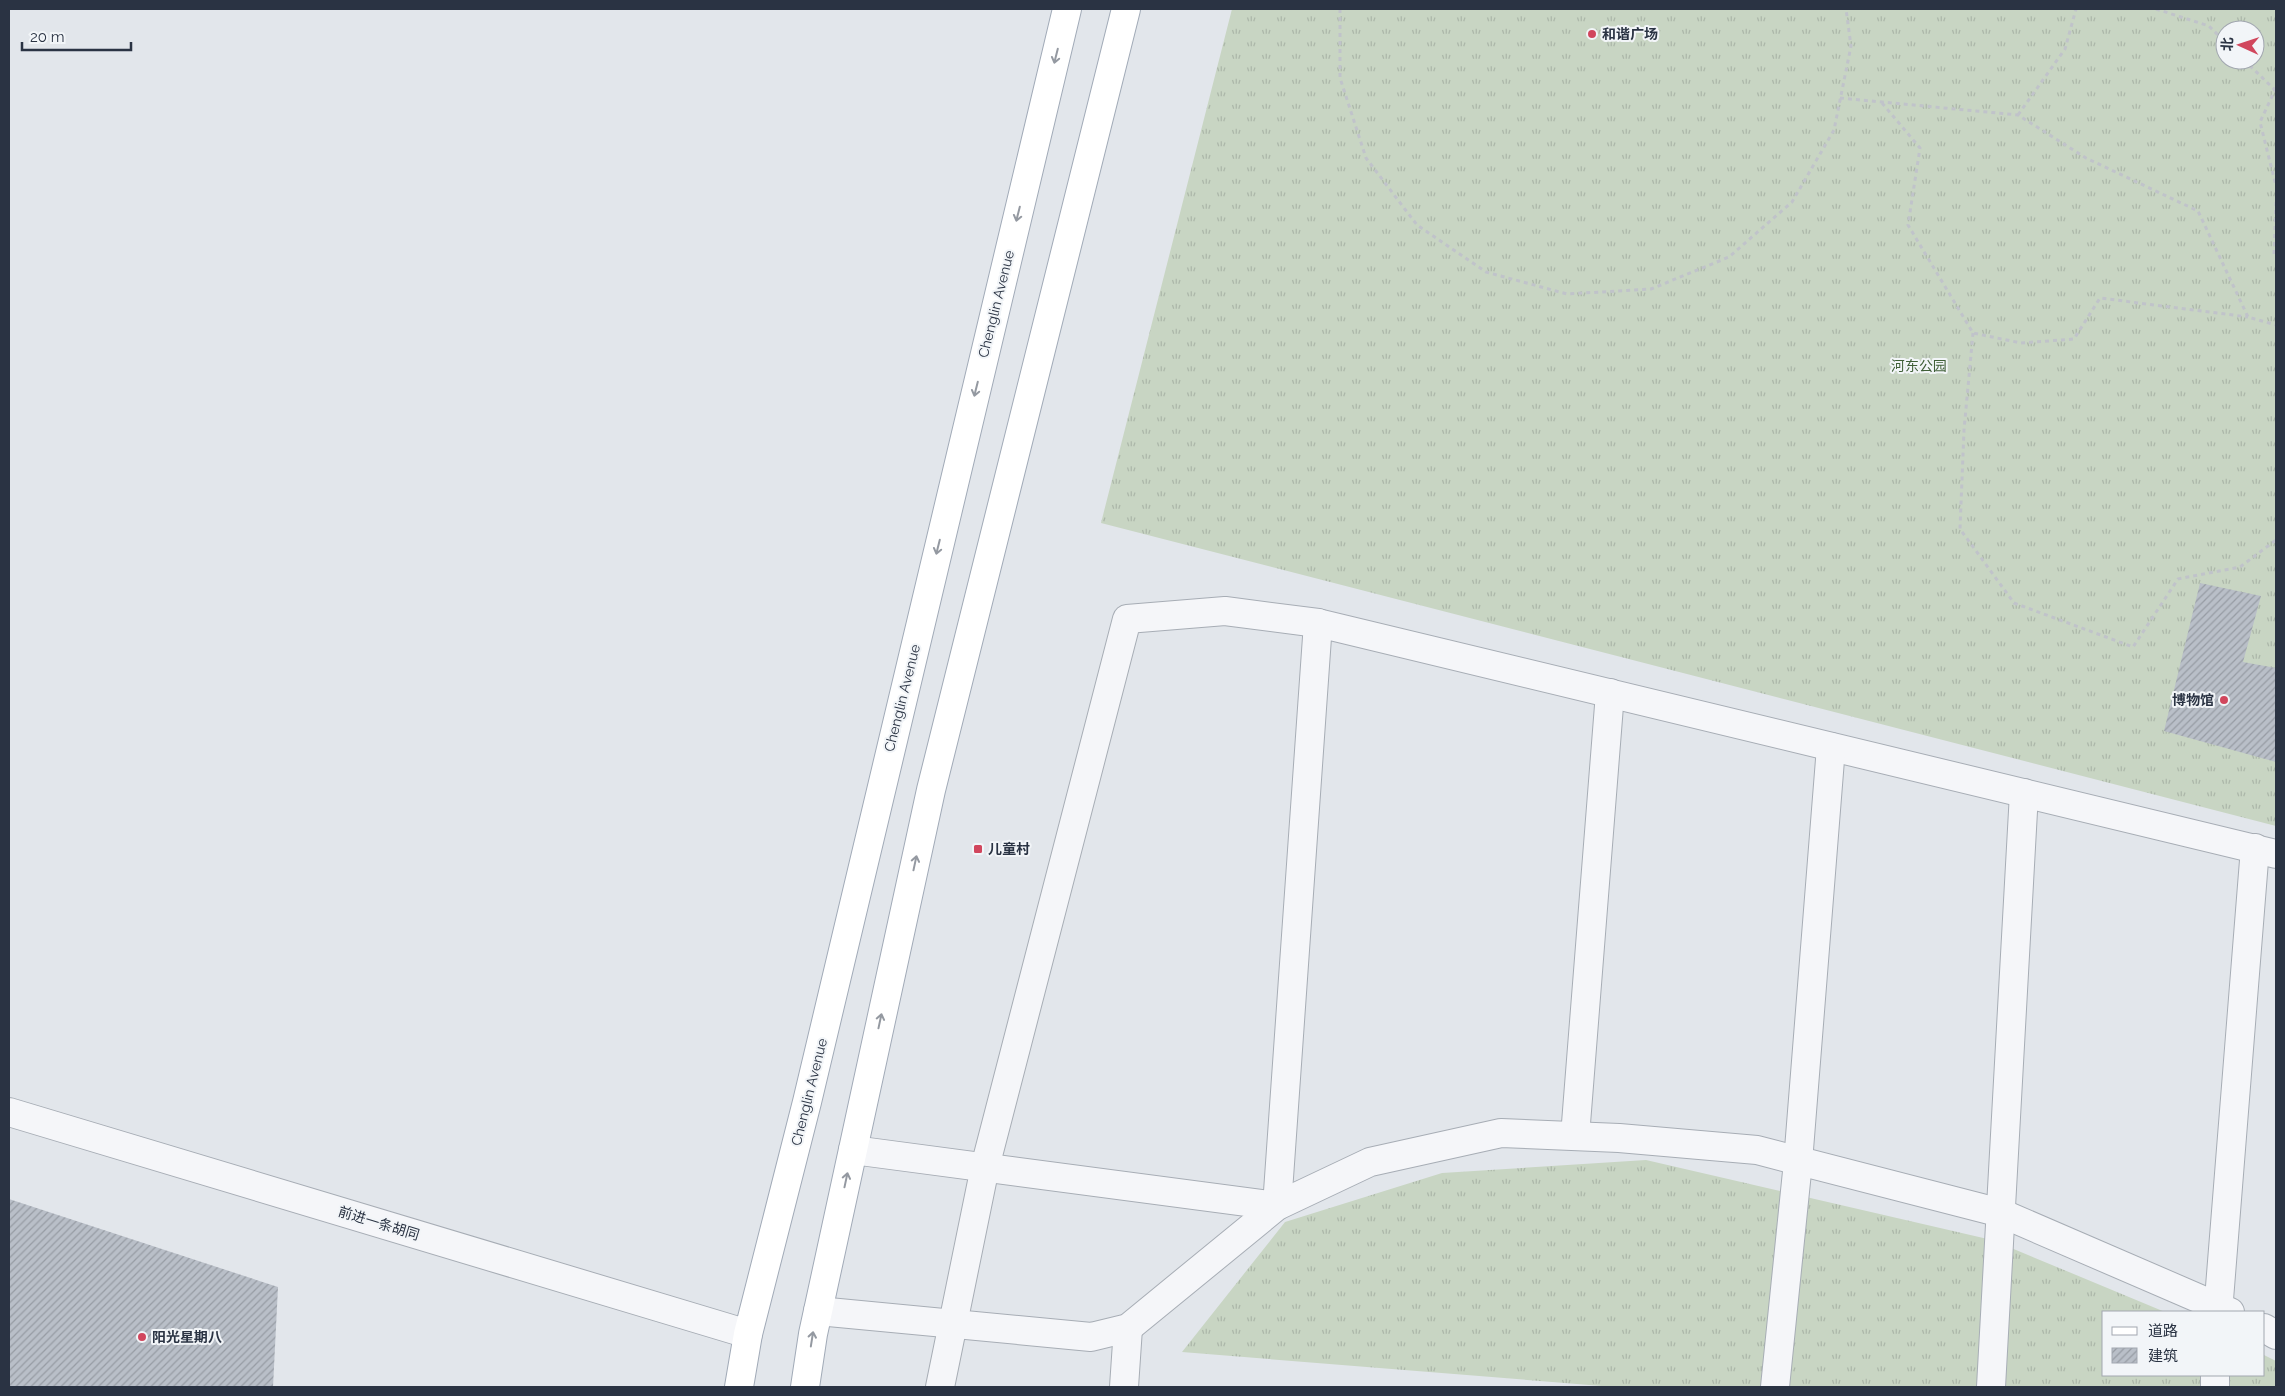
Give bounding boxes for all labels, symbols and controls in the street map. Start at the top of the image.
scale bar [22,20,131,52]
north arrow [2215,20,2265,70]
place label: 和谐广场 [1602,26,1658,42]
text: 20 m [30,28,65,46]
marker: 和谐广场 [1586,28,1598,40]
text: 北 [2219,37,2235,52]
one-way arrow [1051,48,1060,64]
one-way arrow [1013,206,1022,222]
street label: Chenglin Avenue [975,249,1017,359]
park label: 河东公园 [1891,358,1947,374]
one-way arrow [971,381,980,397]
one-way arrow [933,539,942,555]
street label: Chenglin Avenue [881,643,923,753]
place label: 博物馆 [2172,692,2214,708]
marker: 博物馆 [2218,694,2230,706]
place label: 儿童村 [988,841,1030,857]
marker: 儿童村 [972,843,984,855]
one-way arrow [911,855,920,871]
one-way arrow [876,1014,886,1030]
street label: Chenglin Avenue [788,1037,830,1147]
one-way arrow [842,1173,851,1189]
street label: 前进一条胡同 [336,1203,422,1243]
legend [2102,1311,2265,1376]
text: 道路 [2148,1322,2178,1340]
place label: 阳光星期八 [152,1329,222,1345]
marker: 阳光星期八 [136,1331,148,1343]
one-way arrow [807,1331,817,1347]
text: 建筑 [2148,1347,2178,1365]

